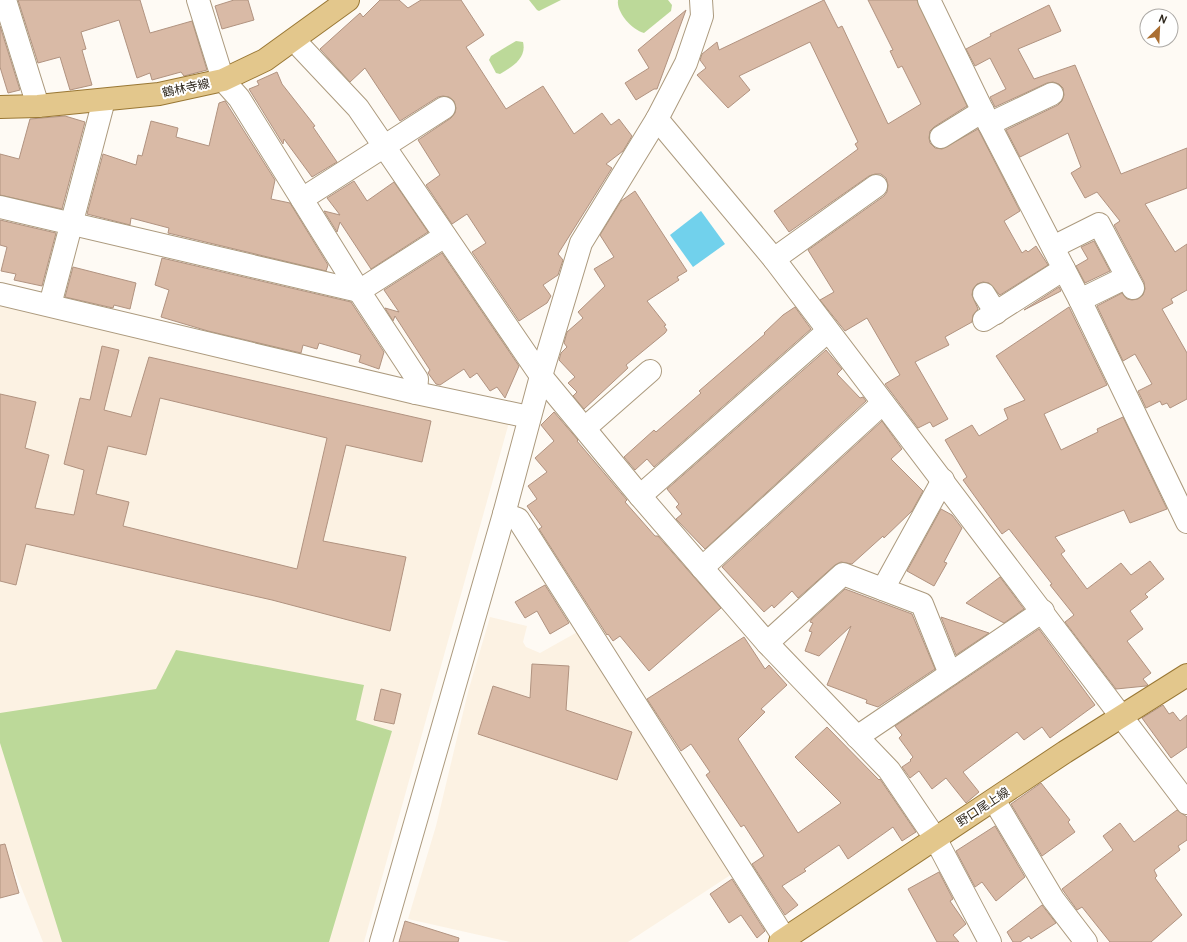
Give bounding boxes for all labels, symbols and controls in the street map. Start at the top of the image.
north arrow [1139,8,1179,48]
text: N [1156,12,1169,28]
street label: 鶴林寺線 [161,76,211,102]
street label: 野口尾上線 [954,785,1013,831]

